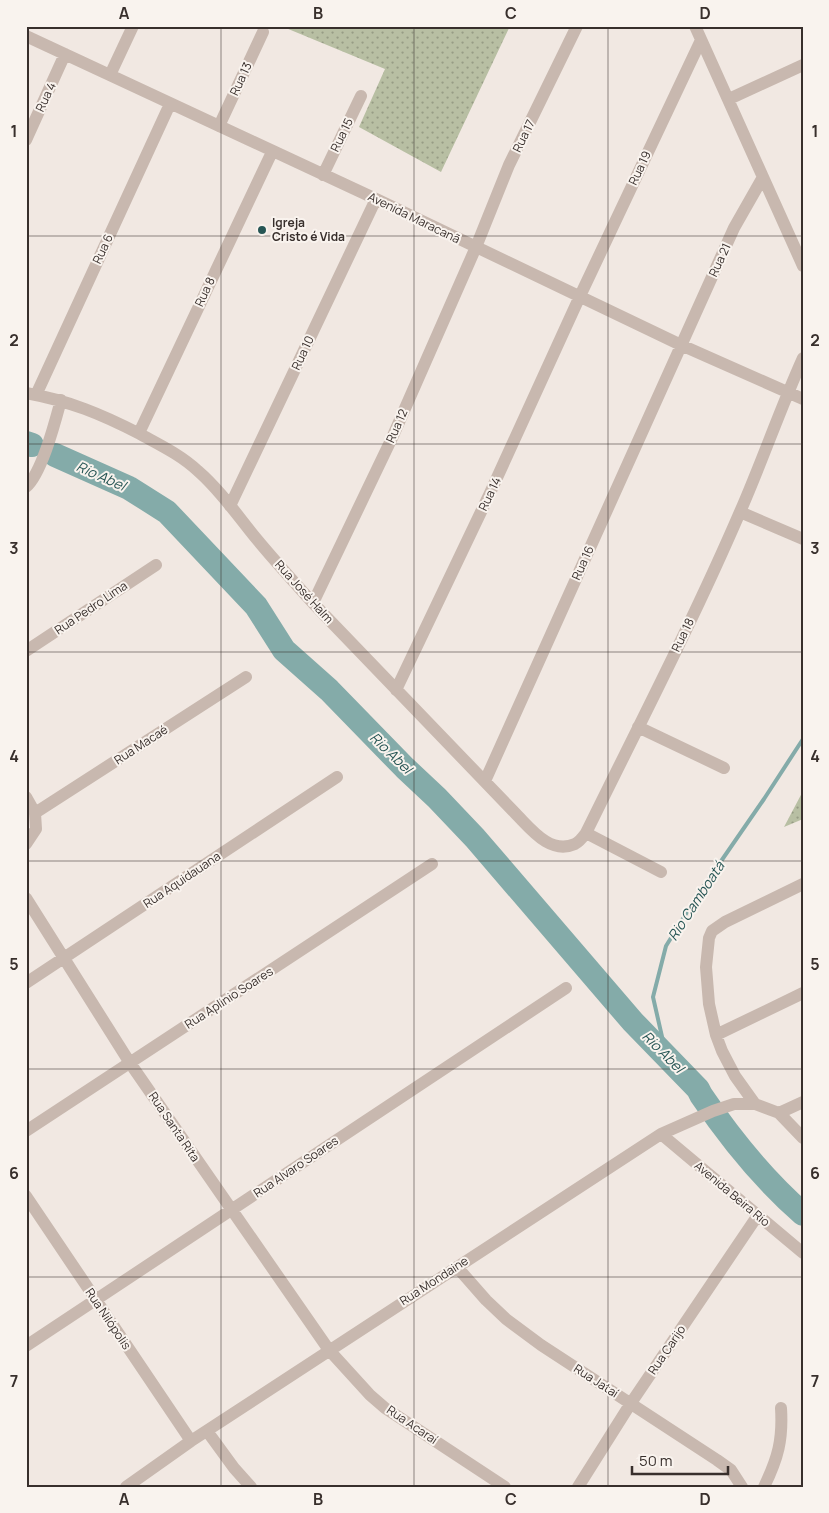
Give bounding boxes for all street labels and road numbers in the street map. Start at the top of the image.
street label: Rua 13 [225,59,256,98]
street label: Rua 4 [31,79,60,114]
street label: Rua 15 [326,115,357,154]
street label: Rua 17 [508,117,539,155]
street label: Rua 19 [624,148,655,188]
street label: Avenida Maracanã [365,188,463,247]
street label: Rua 6 [88,231,117,267]
street label: Rua 21 [704,240,735,279]
street label: Rua 8 [190,274,219,309]
street label: Rua 10 [287,333,318,373]
street label: Rua 12 [382,406,412,445]
street label: Rua 14 [474,474,505,513]
street label: Rua 16 [567,543,598,583]
street label: Rua José Halm [271,556,337,627]
street label: Rua Pedro Lima [51,577,131,638]
street label: Rua 18 [667,615,698,654]
street label: Rua Macaé [111,721,171,768]
street label: Rua Aquidauana [140,847,224,912]
street label: Rua Aplinio Soares [181,963,276,1033]
street label: Rua Santa Rita [145,1089,204,1165]
street label: Rua Alvaro Soares [250,1132,341,1201]
street label: Avenida Beira Rio [691,1157,774,1230]
street label: Rua Mondaine [396,1252,471,1309]
street label: Rua Nilópolis [82,1285,135,1353]
street label: Rua Carijo [644,1322,689,1378]
street label: Rua Jataí [571,1360,622,1402]
street label: Rua Acaraí [383,1401,441,1448]

